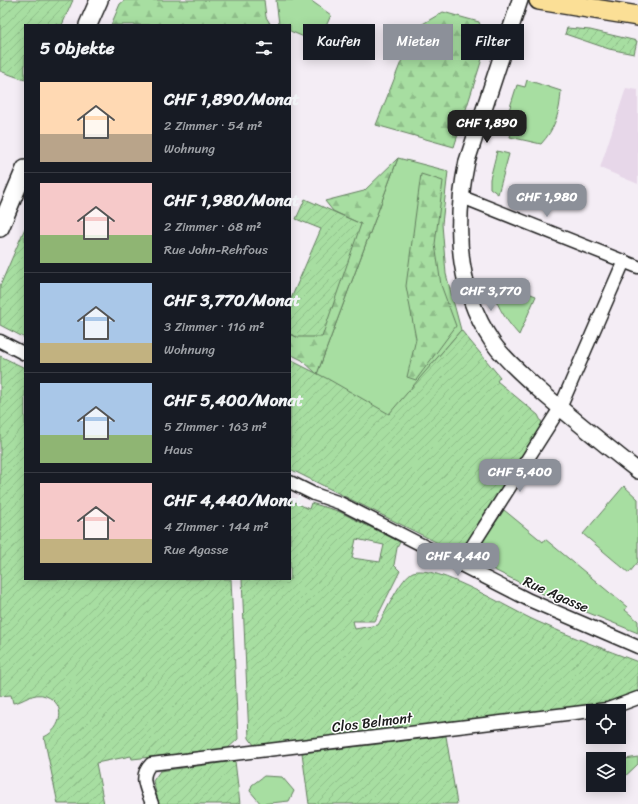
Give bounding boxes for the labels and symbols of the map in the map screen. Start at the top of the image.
pin: CHF 1,890 [441,110,533,144]
pin: CHF 1,980 [501,184,593,218]
pin: CHF 3,770 [445,278,537,312]
pin: CHF 5,400 [474,459,566,493]
pin: CHF 4,440 [412,543,504,577]
street label: Rue Agasse [519,569,593,620]
street label: Clos Belmont [330,705,415,740]

